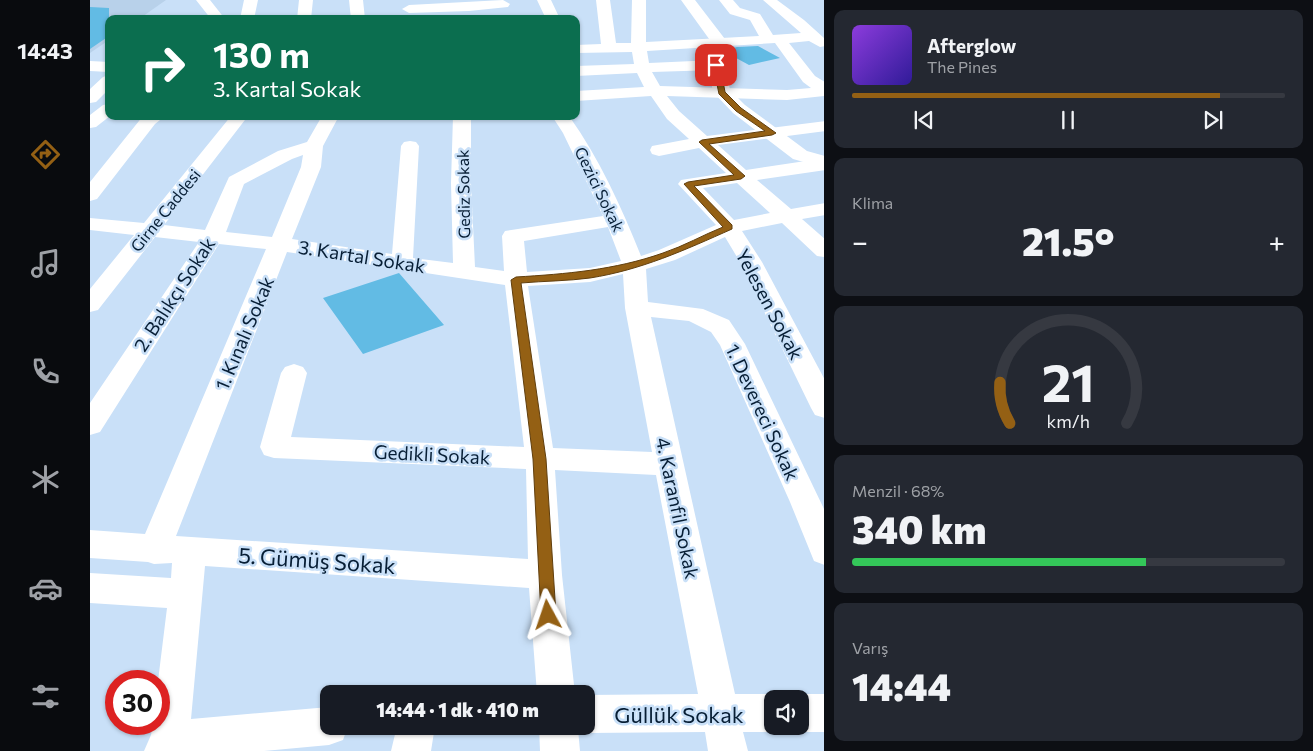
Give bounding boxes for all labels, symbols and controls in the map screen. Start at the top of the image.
text: 130 m [213,32,310,75]
text: Afterglow [927,34,1016,57]
icon: right [130,35,195,100]
text: 14:43 [17,37,73,64]
pin [695,44,737,86]
icon: arrive [702,51,730,79]
text: The Pines [927,57,997,76]
text: 3. Kartal Sokak [213,75,361,102]
icon: previous [910,106,938,134]
icon: pause [1054,106,1082,134]
icon: next [1199,106,1227,134]
icon: directions [28,137,63,172]
street label: Gezici Sokak [571,143,629,235]
street label: Gediz Sokak [453,149,473,239]
street label: Girne Caddesi [126,165,204,255]
text: Klima [852,193,893,212]
text: 21.5° [1022,217,1115,264]
text: − [852,224,868,258]
text: + [1269,224,1285,258]
street label: 2. Balıkçı Sokak [129,233,219,355]
street label: 3. Kartal Sokak [297,235,427,277]
street label: Yelesen Sokak [731,245,809,363]
icon: music [28,246,63,281]
street label: 1. Kınalı Sokak [210,273,278,393]
street label: 1. Devereci Sokak [721,340,805,484]
text: 21 [1042,349,1095,413]
icon: phone [28,354,63,389]
text: km/h [1047,410,1090,432]
street label: 4. Karanfil Sokak [652,435,704,581]
street label: Gedikli Sokak [373,439,491,469]
icon: climate [28,462,63,497]
text: Menzil · 68% [852,481,944,500]
text: 340 km [852,505,986,552]
street label: 5. Gümüş Sokak [238,541,396,579]
icon: car [28,571,63,606]
position arrow [521,588,573,640]
text: Varış [852,638,888,657]
text: 14:44 [852,662,951,709]
speed limit sign: 30 [105,670,170,735]
icon: filters [28,679,63,714]
map controls [764,690,809,735]
button: sound [764,690,809,735]
text: 14:44 · 1 dk · 410 m [376,698,539,721]
street label: Güllük Sokak [614,701,744,728]

